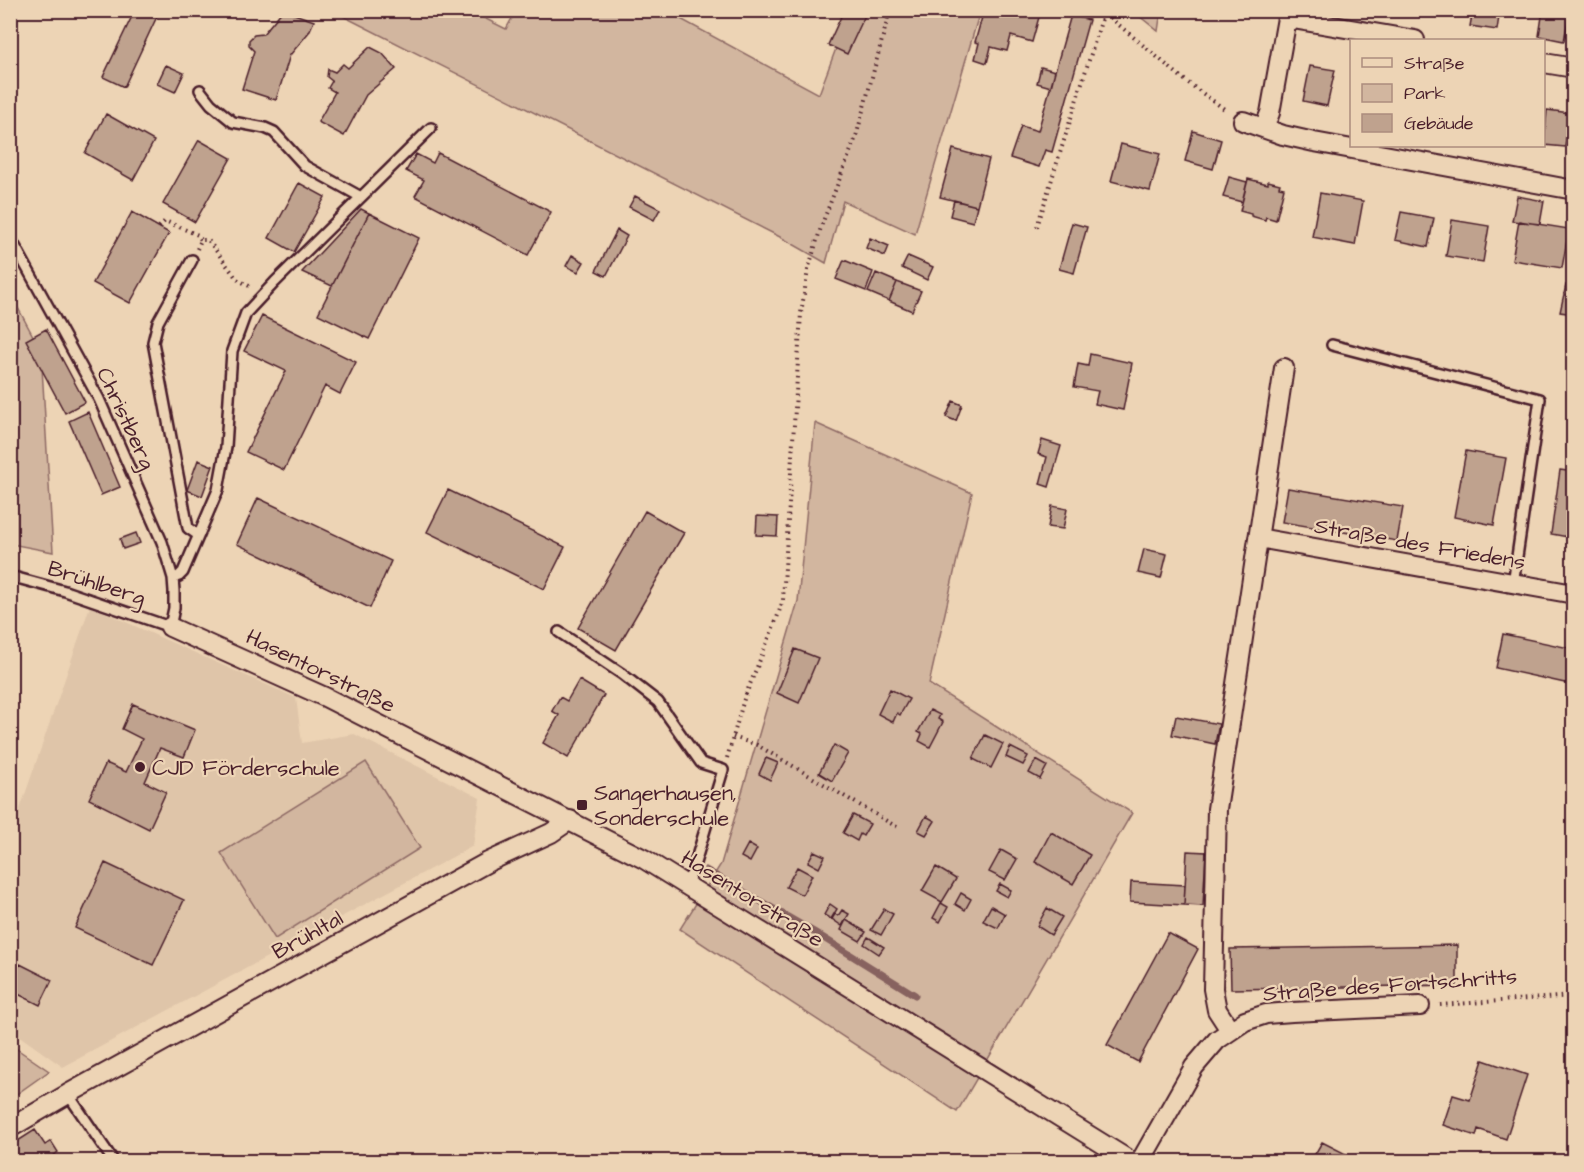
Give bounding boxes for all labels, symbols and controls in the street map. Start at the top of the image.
legend [1350,39,1545,147]
text: Straße [1404,51,1465,76]
text: Park [1404,81,1446,106]
text: Gebäude [1404,111,1474,136]
street label: Christberg [88,362,163,475]
street label: Straße des Friedens [1312,511,1528,578]
street label: Brühlberg [43,553,149,615]
street label: Hasentorstraße [240,622,400,721]
place label: CJD Förderschule [152,753,340,784]
marker: CJD Förderschule [133,760,147,774]
place label: Sangerhausen, Sonderschule [594,778,737,834]
marker: Sangerhausen, Sonderschule [575,798,589,812]
street label: Hasentorstraße [675,843,829,956]
street label: Brühltal [267,903,349,967]
street label: Straße des Fortschritts [1262,961,1518,1010]

